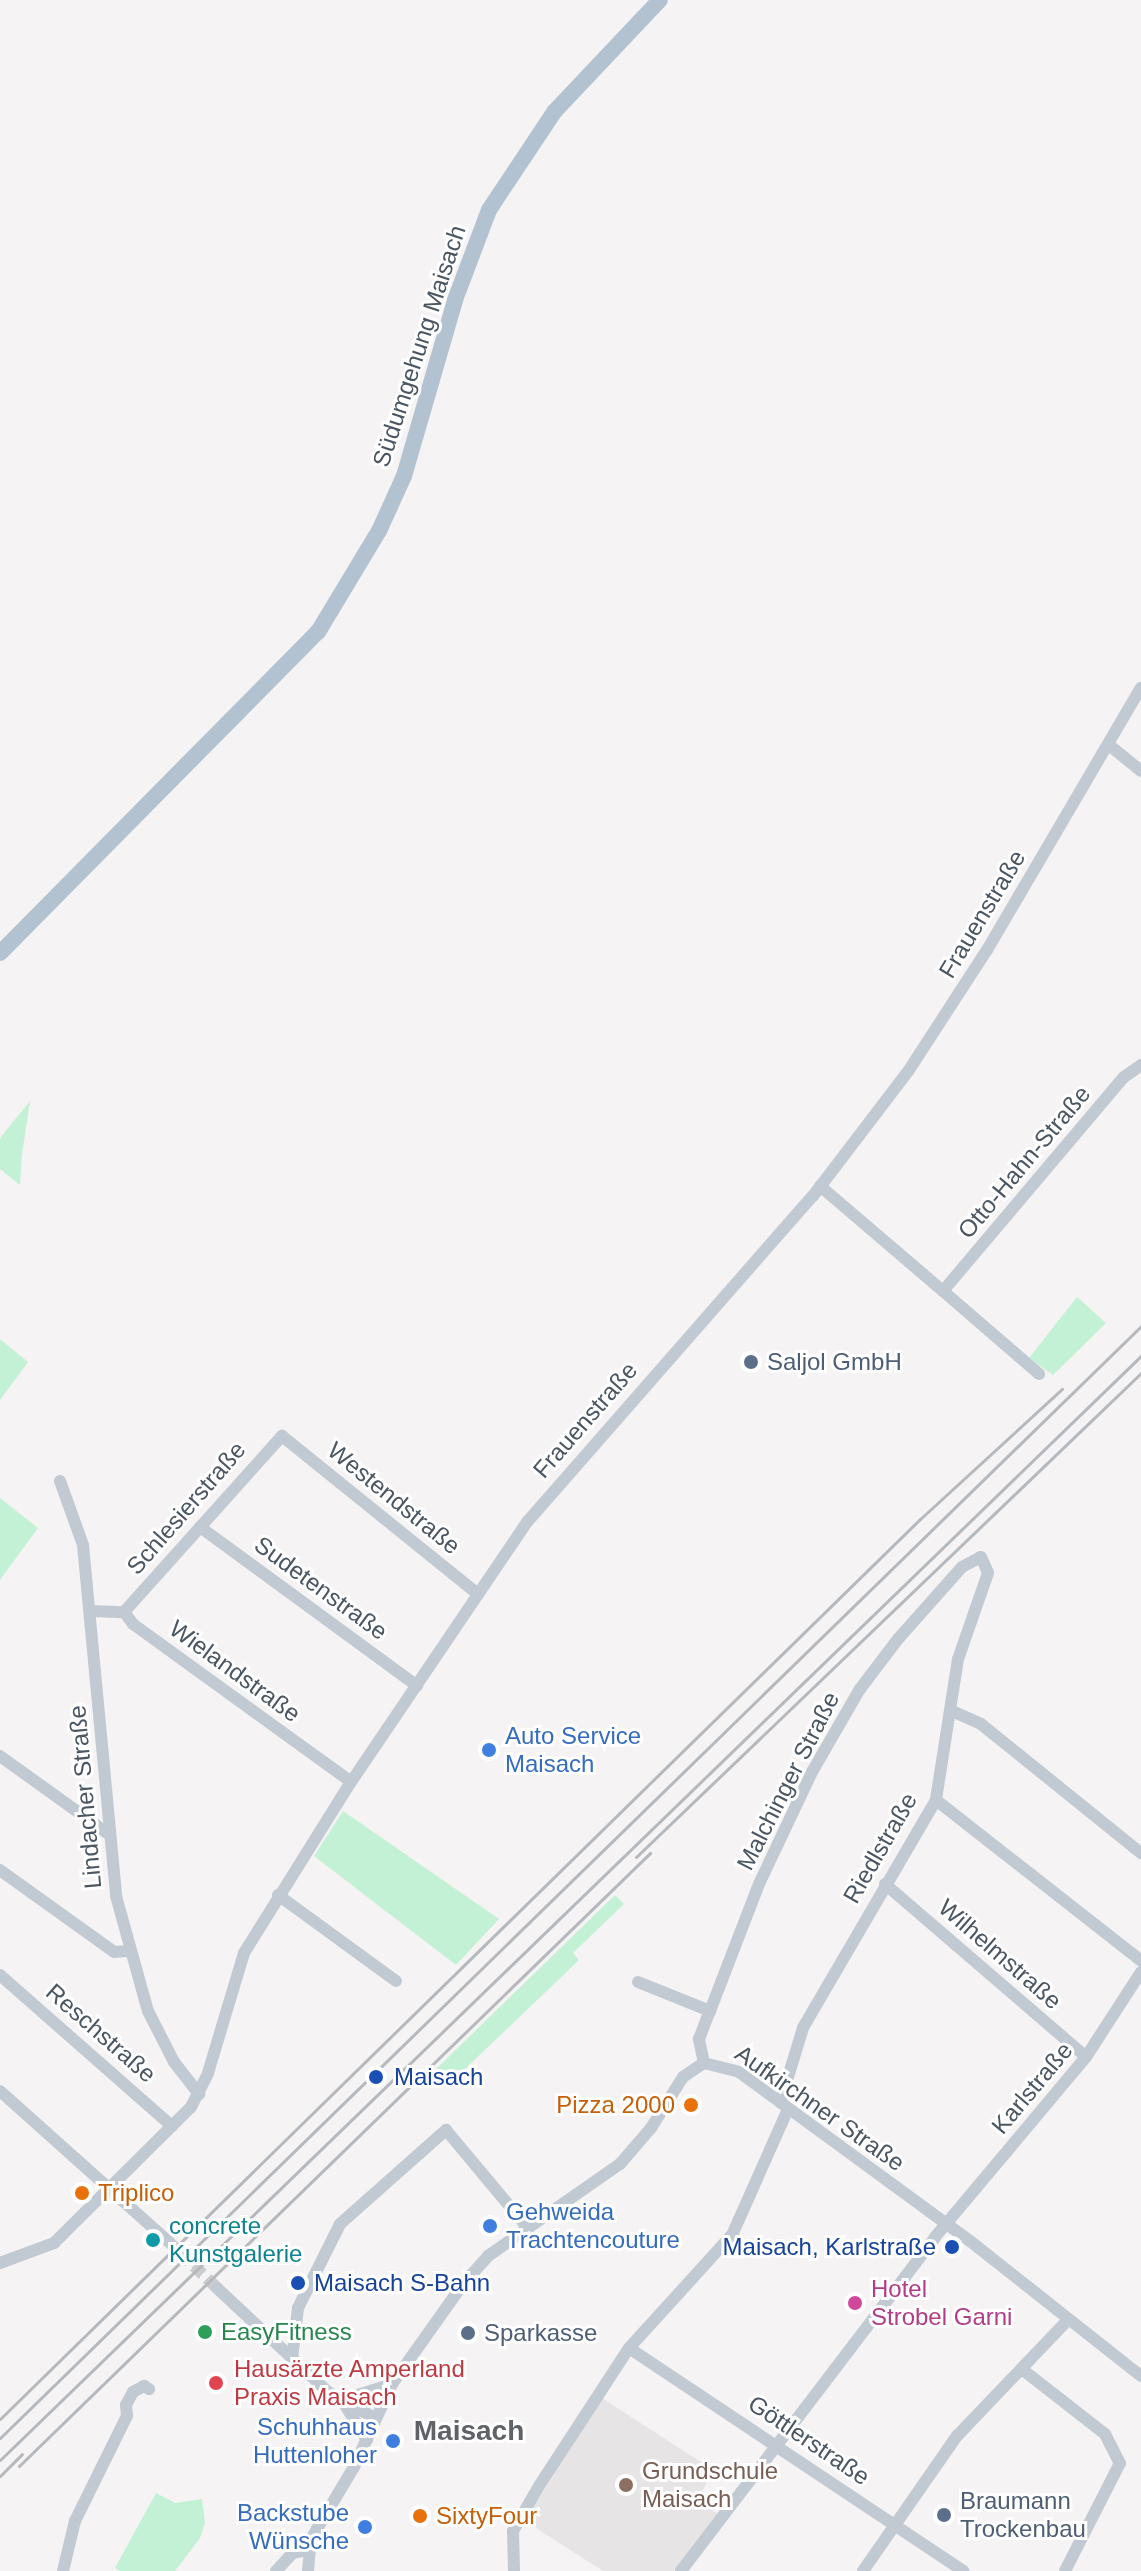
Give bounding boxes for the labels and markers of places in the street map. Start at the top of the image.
place label: Saljol GmbH [767,1348,902,1376]
marker: Saljol GmbH [742,1353,760,1371]
place label: Auto Service Maisach [505,1722,641,1778]
marker: Auto Service Maisach [480,1741,498,1759]
place label: Maisach [394,2063,483,2091]
marker: Maisach [365,2066,387,2088]
place label: Pizza 2000 [556,2091,675,2119]
marker: Pizza 2000 [682,2096,700,2114]
place label: Triplico [98,2179,174,2207]
marker: Triplico [73,2184,91,2202]
place label: Gehweida Trachtencouture [506,2198,680,2254]
place label: concrete Kunstgalerie [169,2212,302,2268]
marker: Gehweida Trachtencouture [481,2217,499,2235]
marker: concrete Kunstgalerie [144,2231,162,2249]
place label: Maisach, Karlstraße [723,2233,936,2261]
marker: Maisach, Karlstraße [943,2238,961,2256]
place label: Maisach S-Bahn [314,2269,490,2297]
marker: Maisach S-Bahn [289,2274,307,2292]
place label: Hotel Strobel Garni [871,2275,1012,2331]
marker: Hotel Strobel Garni [846,2294,864,2312]
place label: EasyFitness [221,2318,352,2346]
place label: Sparkasse [484,2319,597,2347]
marker: EasyFitness [196,2323,214,2341]
marker: Sparkasse [459,2324,477,2342]
place label: Hausärzte Amperland Praxis Maisach [234,2355,466,2411]
marker: Hausärzte Amperland Praxis Maisach [205,2372,227,2394]
place label: Schuhhaus Huttenloher [253,2413,377,2469]
marker: Schuhhaus Huttenloher [384,2432,402,2450]
place label: Grundschule Maisach [642,2457,778,2513]
marker: Grundschule Maisach [617,2476,635,2494]
place label: Braumann Trockenbau [960,2487,1086,2543]
place label: Backstube Wünsche [237,2499,349,2555]
place label: SixtyFour [436,2502,537,2530]
marker: Braumann Trockenbau [935,2506,953,2524]
marker: SixtyFour [411,2507,429,2525]
marker: Backstube Wünsche [356,2518,374,2536]

